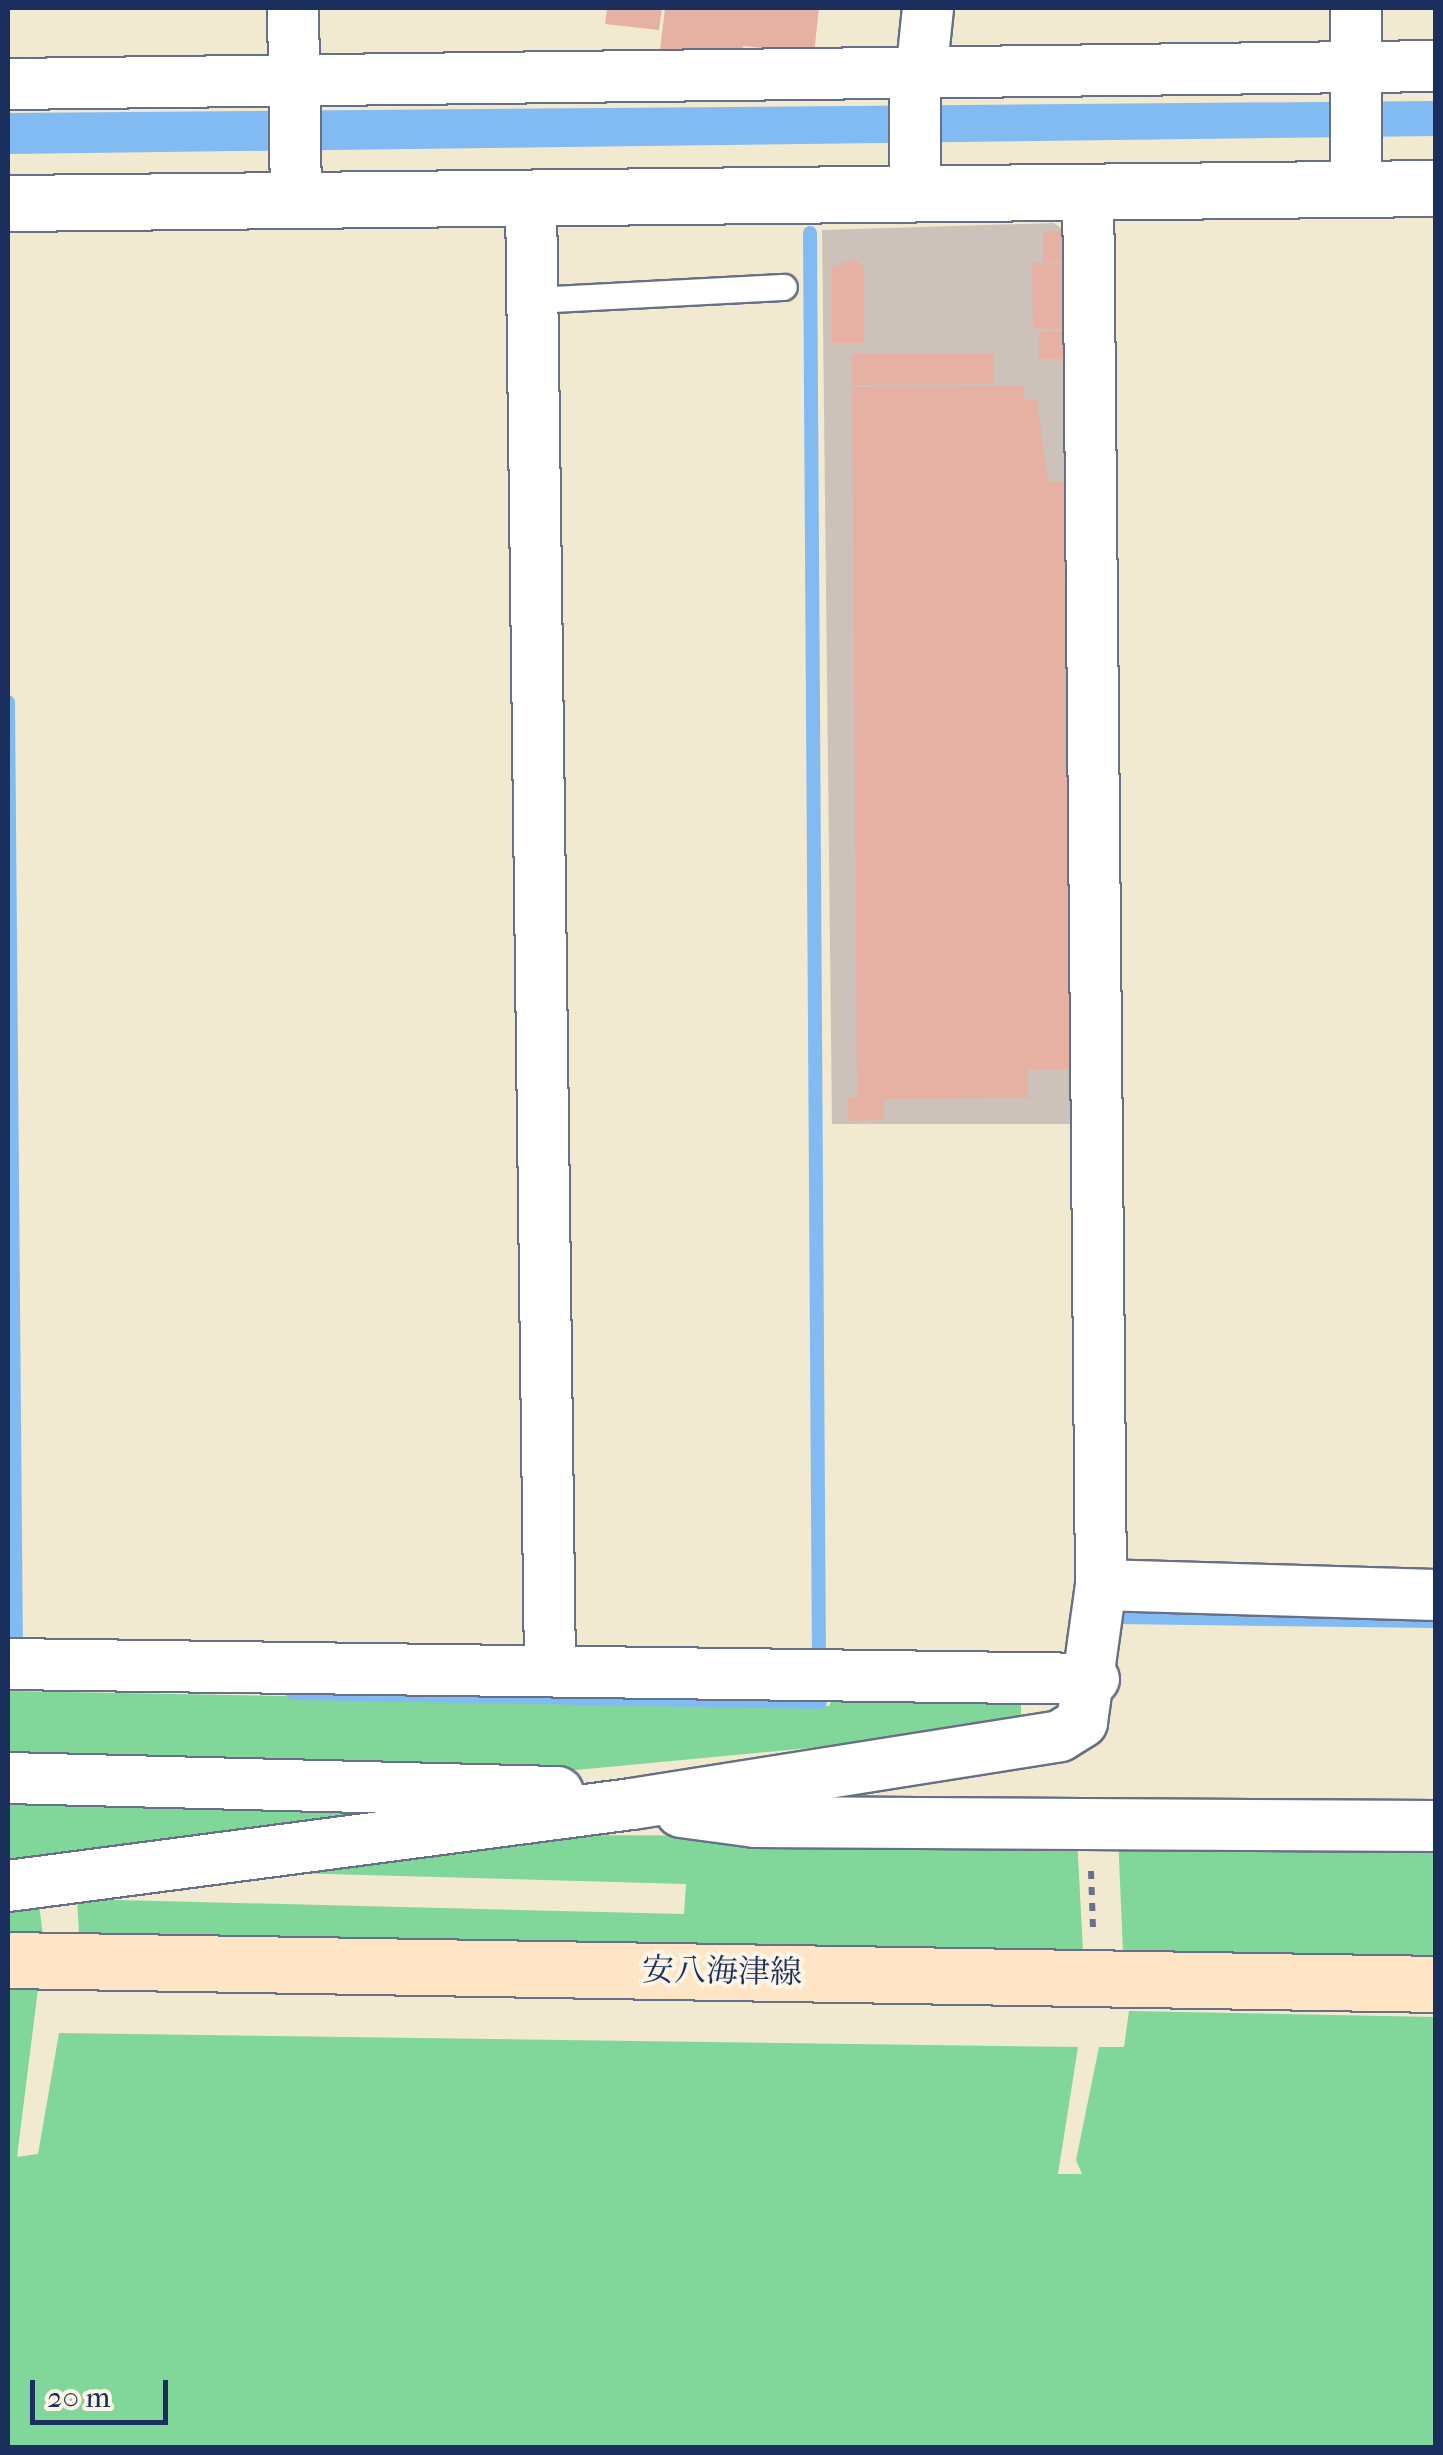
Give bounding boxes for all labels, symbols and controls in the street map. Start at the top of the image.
street label: 安八海津線 [642,1951,802,1993]
scale bar [35,2360,172,2422]
text: 20 m [47,2380,110,2415]

